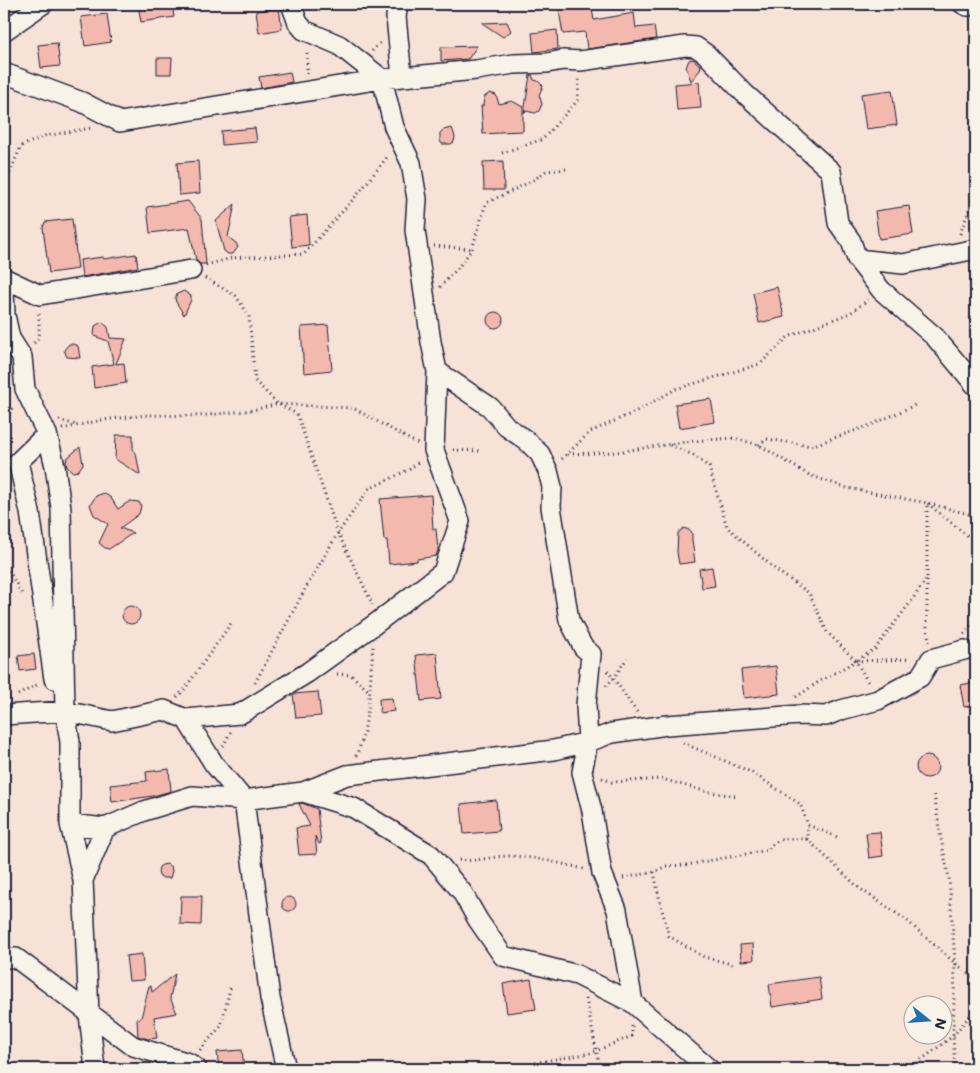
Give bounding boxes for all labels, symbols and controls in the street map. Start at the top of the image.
north arrow [902,996,952,1046]
text: N [930,1016,952,1032]

